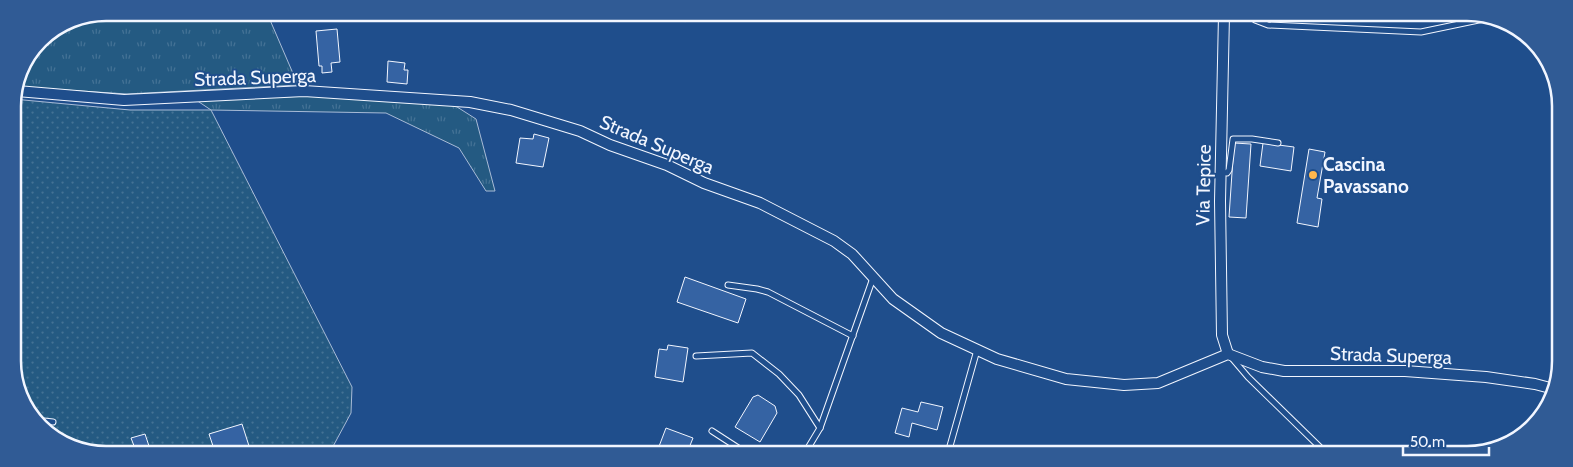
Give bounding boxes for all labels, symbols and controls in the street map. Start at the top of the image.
street label: Strada Superga [194,64,316,91]
street label: Strada Superga [596,110,717,179]
street label: Via Tepice [1191,144,1216,226]
place label: Cascina Pavassano [1323,153,1409,198]
marker: Cascina Pavassano [1307,169,1319,181]
street label: Strada Superga [1330,342,1452,369]
scale bar [1403,424,1489,456]
text: 50 m [1410,433,1445,451]

